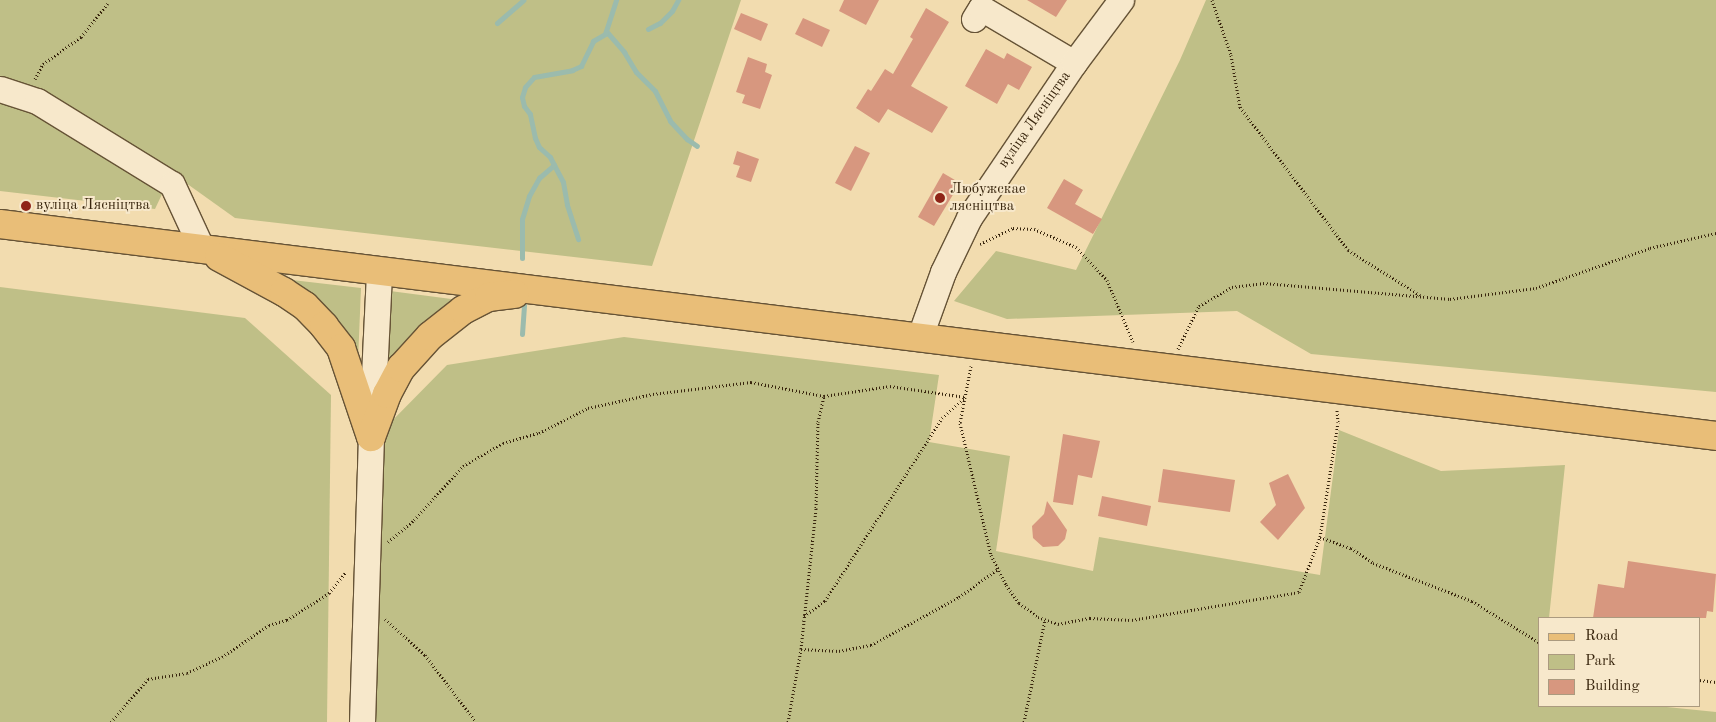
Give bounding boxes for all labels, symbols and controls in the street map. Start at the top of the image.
street label: вуліца Лясніцтва [995,68,1075,172]
place label: Любужскае лясніцтва [950,180,1026,215]
marker: Любужскае лясніцтва [934,192,946,204]
place label: вуліца Лясніцтва [36,197,150,215]
marker: вуліца Лясніцтва [20,200,32,212]
legend [1538,617,1701,707]
text: Road [1585,629,1618,644]
text: Park [1585,654,1616,669]
text: Building [1585,679,1640,694]

